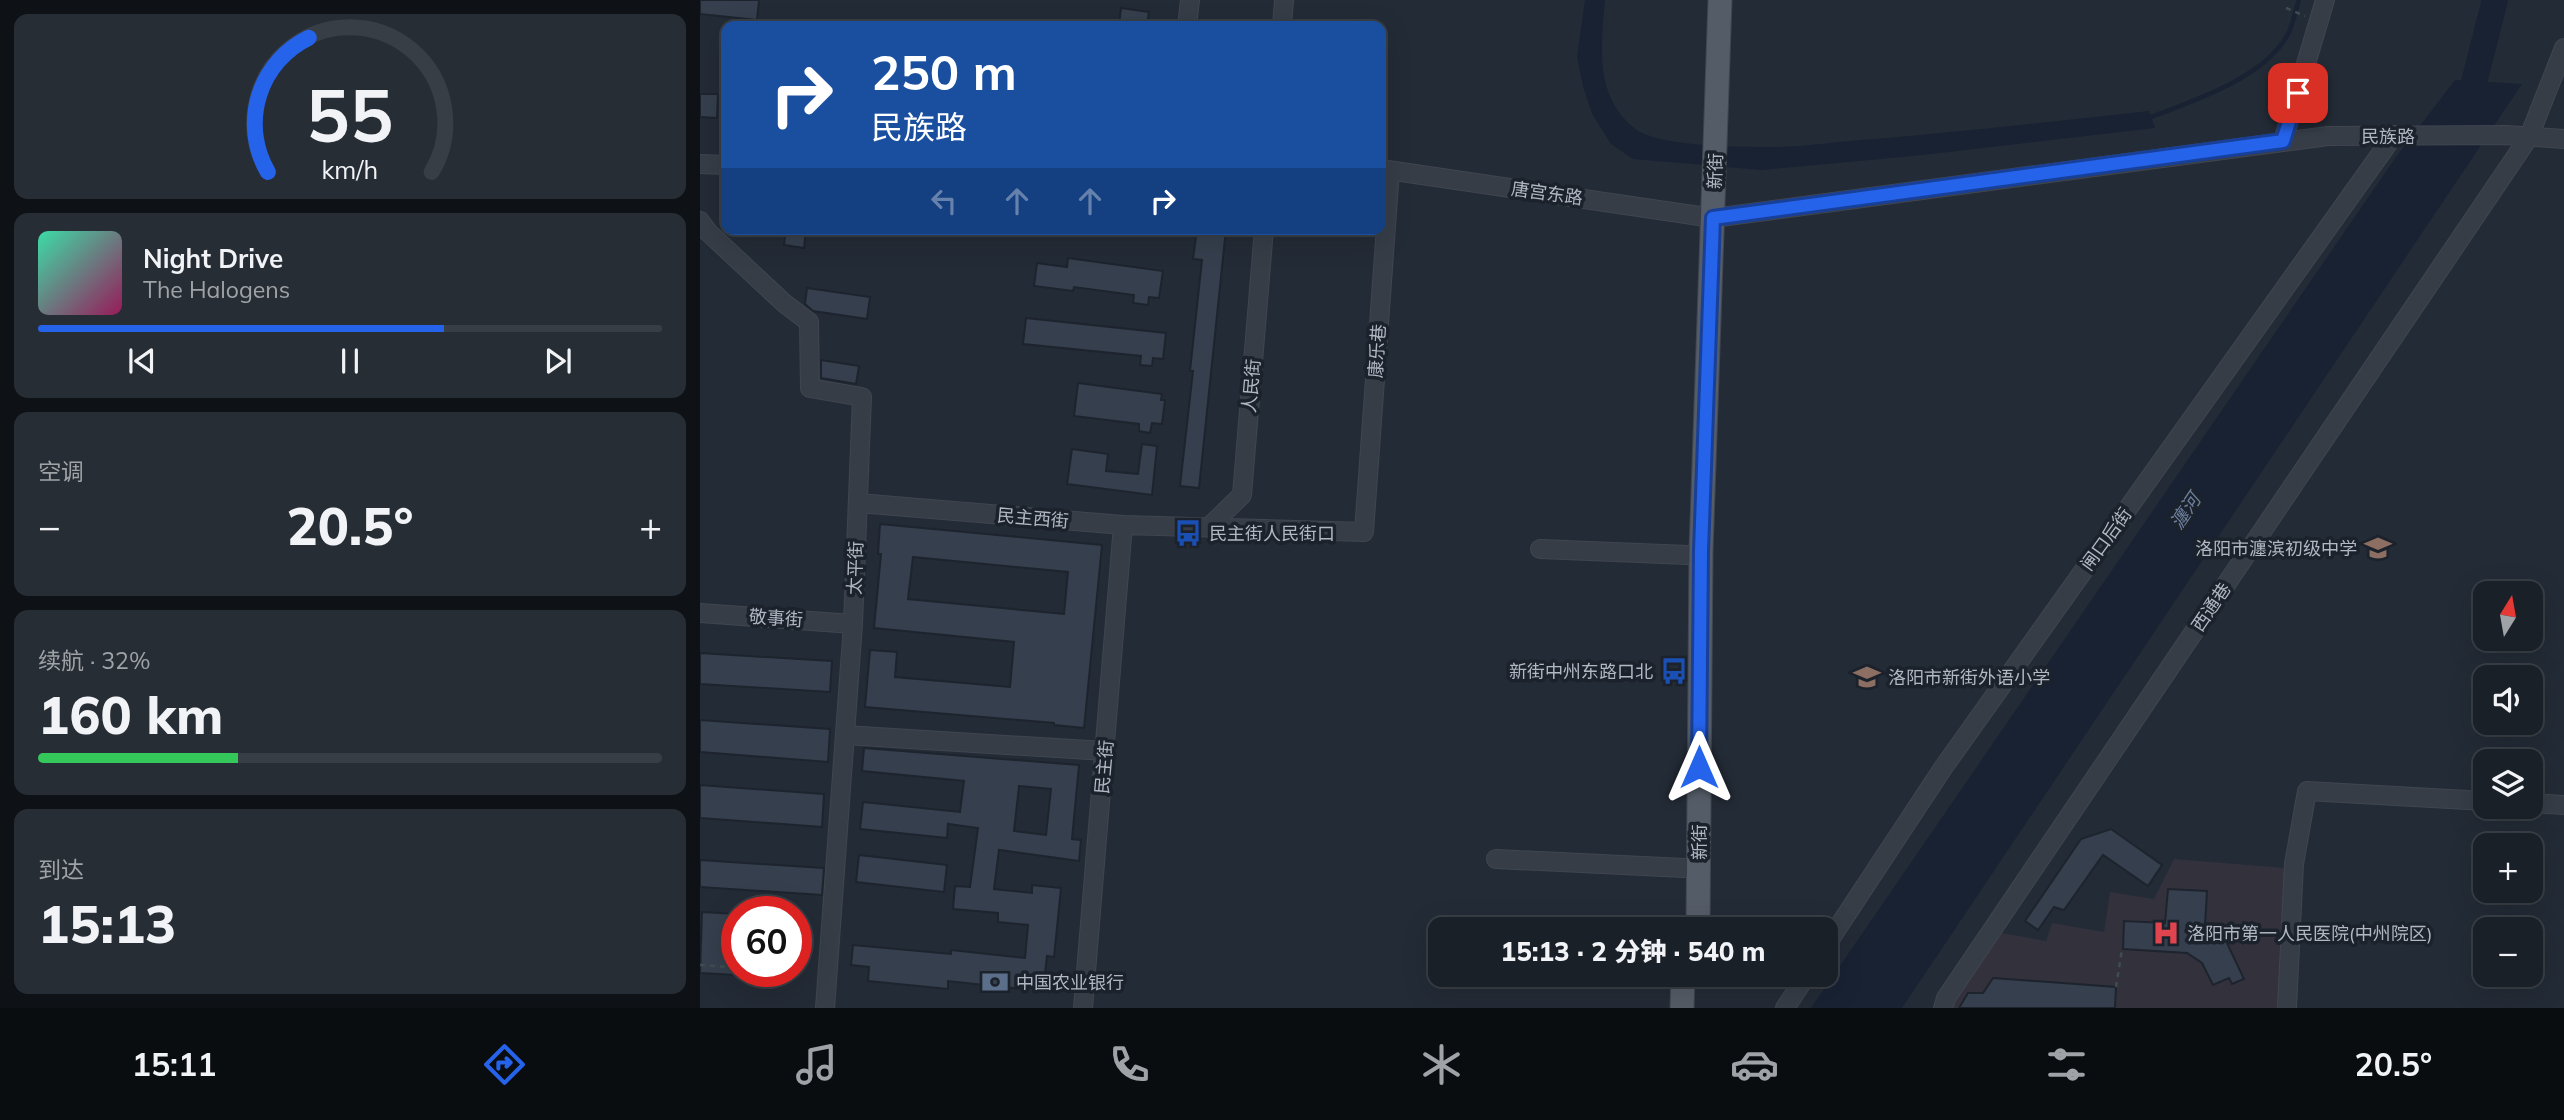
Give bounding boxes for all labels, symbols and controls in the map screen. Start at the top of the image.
text: 250 m [871,41,1017,102]
icon: right [756,49,847,140]
pin [2268,63,2328,123]
text: 55 [306,70,394,161]
icon: arrive [2279,74,2317,112]
text: 民族路 [871,107,967,147]
street label: 民族路 [2361,125,2415,148]
street label: 新街 [1703,153,1727,189]
text: km/h [322,154,378,185]
street label: 唐宫东路 [1510,177,1584,209]
icon: left [925,182,963,220]
icon: ahead [998,182,1036,220]
icon: ahead [1071,182,1109,220]
icon: right [1144,182,1182,220]
text: Night Drive [143,242,283,275]
text: The Halogens [143,275,290,304]
street label: 康乐巷 [1364,323,1390,379]
icon: previous [123,342,161,380]
icon: pause [331,342,369,380]
icon: next [539,342,577,380]
street label: 人民街 [1237,358,1265,414]
text: 空调 [38,457,84,486]
water label: 瀍河 [2164,485,2208,533]
text: 20.5° [286,493,414,558]
text: − [38,502,61,550]
text: + [639,502,662,550]
street label: 民主西街 [996,503,1070,533]
street label: 闸口后街 [2076,503,2136,575]
bus stop icon: 民主街人民街口 [1173,518,1203,548]
place label: 民主街人民街口 [1209,522,1335,545]
school or university icon: 洛阳市瀍滨初级中学 [2363,533,2393,563]
place label: 洛阳市瀍滨初级中学 [2195,537,2357,560]
street label: 太平街 [843,541,867,595]
street label: 西通巷 [2186,578,2236,636]
north arrow [2473,581,2543,651]
map controls [2473,581,2543,987]
street label: 敬事街 [748,605,804,631]
text: 续航 · 32% [38,646,150,675]
bus stop icon: 新街中州东路口北 [1659,656,1689,686]
place label: 新街中州东路口北 [1509,660,1653,683]
school or university icon: 洛阳市新街外语小学 [1852,662,1882,692]
button: sound [2473,665,2543,735]
place label: 洛阳市新街外语小学 [1888,666,2050,689]
text: 160 km [38,682,223,747]
position arrow [1662,730,1736,804]
street label: 民主街 [1090,739,1118,795]
button: layers [2473,749,2543,819]
street label: 新街 [1688,824,1711,860]
button: + [2473,833,2543,903]
text: 到达 [38,855,84,884]
text: 15:13 [38,891,176,956]
speed limit sign: 60 [721,896,812,987]
button: − [2473,917,2543,987]
hospital icon: 洛阳市第一人民医院(中州院区) [2151,918,2181,948]
place label: 洛阳市第一人民医院(中州院区) [2187,922,2432,945]
text: 15:13 · 2 分钟 · 540 m [1501,935,1765,968]
bank icon: 中国农业银行 [980,967,1010,997]
place label: 中国农业银行 [1016,971,1124,994]
icon: directions [480,1040,529,1089]
icon: music [792,1040,841,1089]
icon: phone [1105,1040,1154,1089]
icon: climate [1417,1040,1466,1089]
icon: car [1730,1040,1779,1089]
icon: filters [2042,1040,2091,1089]
text: 15:11 [132,1044,216,1084]
text: 20.5° [2355,1044,2432,1084]

